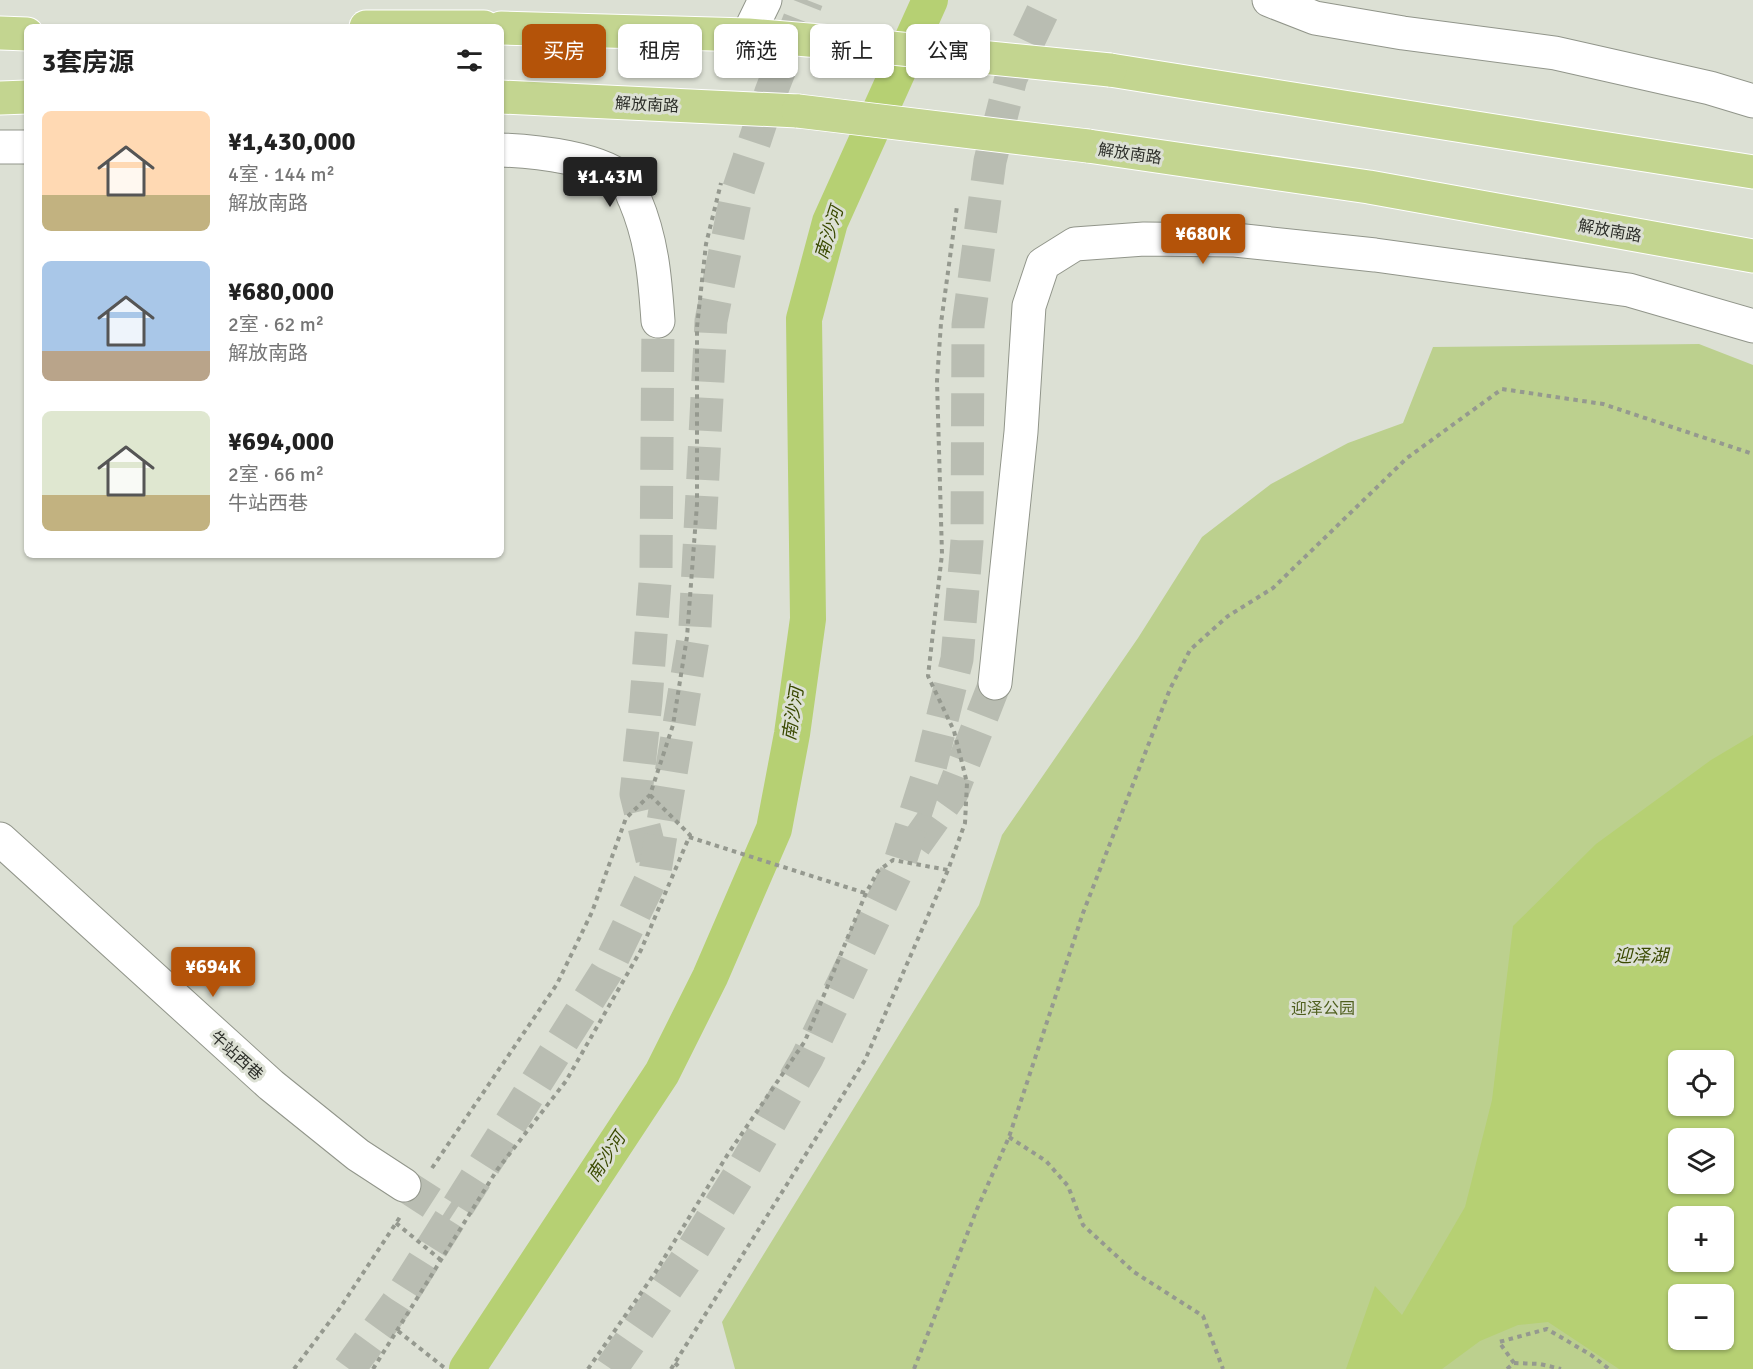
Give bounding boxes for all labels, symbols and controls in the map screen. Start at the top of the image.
chip: 买房 [522,24,606,78]
chip: 租房 [618,24,702,78]
chip: 筛选 [714,24,798,78]
chip: 新上 [810,24,894,78]
chip: 公寓 [906,24,990,78]
icon: filters [453,44,486,77]
text: 3套房源 [42,47,134,79]
street label: 解放南路 [614,93,679,117]
text: ¥1,430,000 [228,126,356,158]
icon: home [90,135,162,207]
street label: 解放南路 [1097,140,1163,168]
pin: ¥1.43M [561,157,659,208]
text: 4室 · 144 m² [228,162,335,187]
text: ¥1.43M [577,164,643,189]
text: 解放南路 [228,191,308,216]
water label: 南沙河 [810,201,849,262]
pin: ¥680K [1161,214,1245,265]
street label: 解放南路 [1577,216,1643,246]
text: ¥680K [1175,221,1231,246]
text: ¥680,000 [228,276,334,308]
icon: home [90,285,162,357]
text: 2室 · 62 m² [228,312,324,337]
text: 解放南路 [228,341,308,366]
text: ¥694,000 [228,426,334,458]
icon: home [90,435,162,507]
text: 2室 · 66 m² [228,462,324,487]
text: 牛站西巷 [228,491,308,516]
water label: 南沙河 [778,683,809,742]
water label: 迎泽湖 [1614,945,1671,967]
pin: ¥694K [171,947,255,998]
text: ¥694K [185,954,241,979]
park label: 迎泽公园 [1291,999,1355,1019]
street label: 牛站西巷 [206,1027,267,1085]
map controls [1668,1050,1734,1350]
button: locate [1668,1050,1734,1116]
water label: 南沙河 [582,1126,632,1186]
button: layers [1668,1128,1734,1194]
button: + [1668,1206,1734,1272]
button: − [1668,1284,1734,1350]

